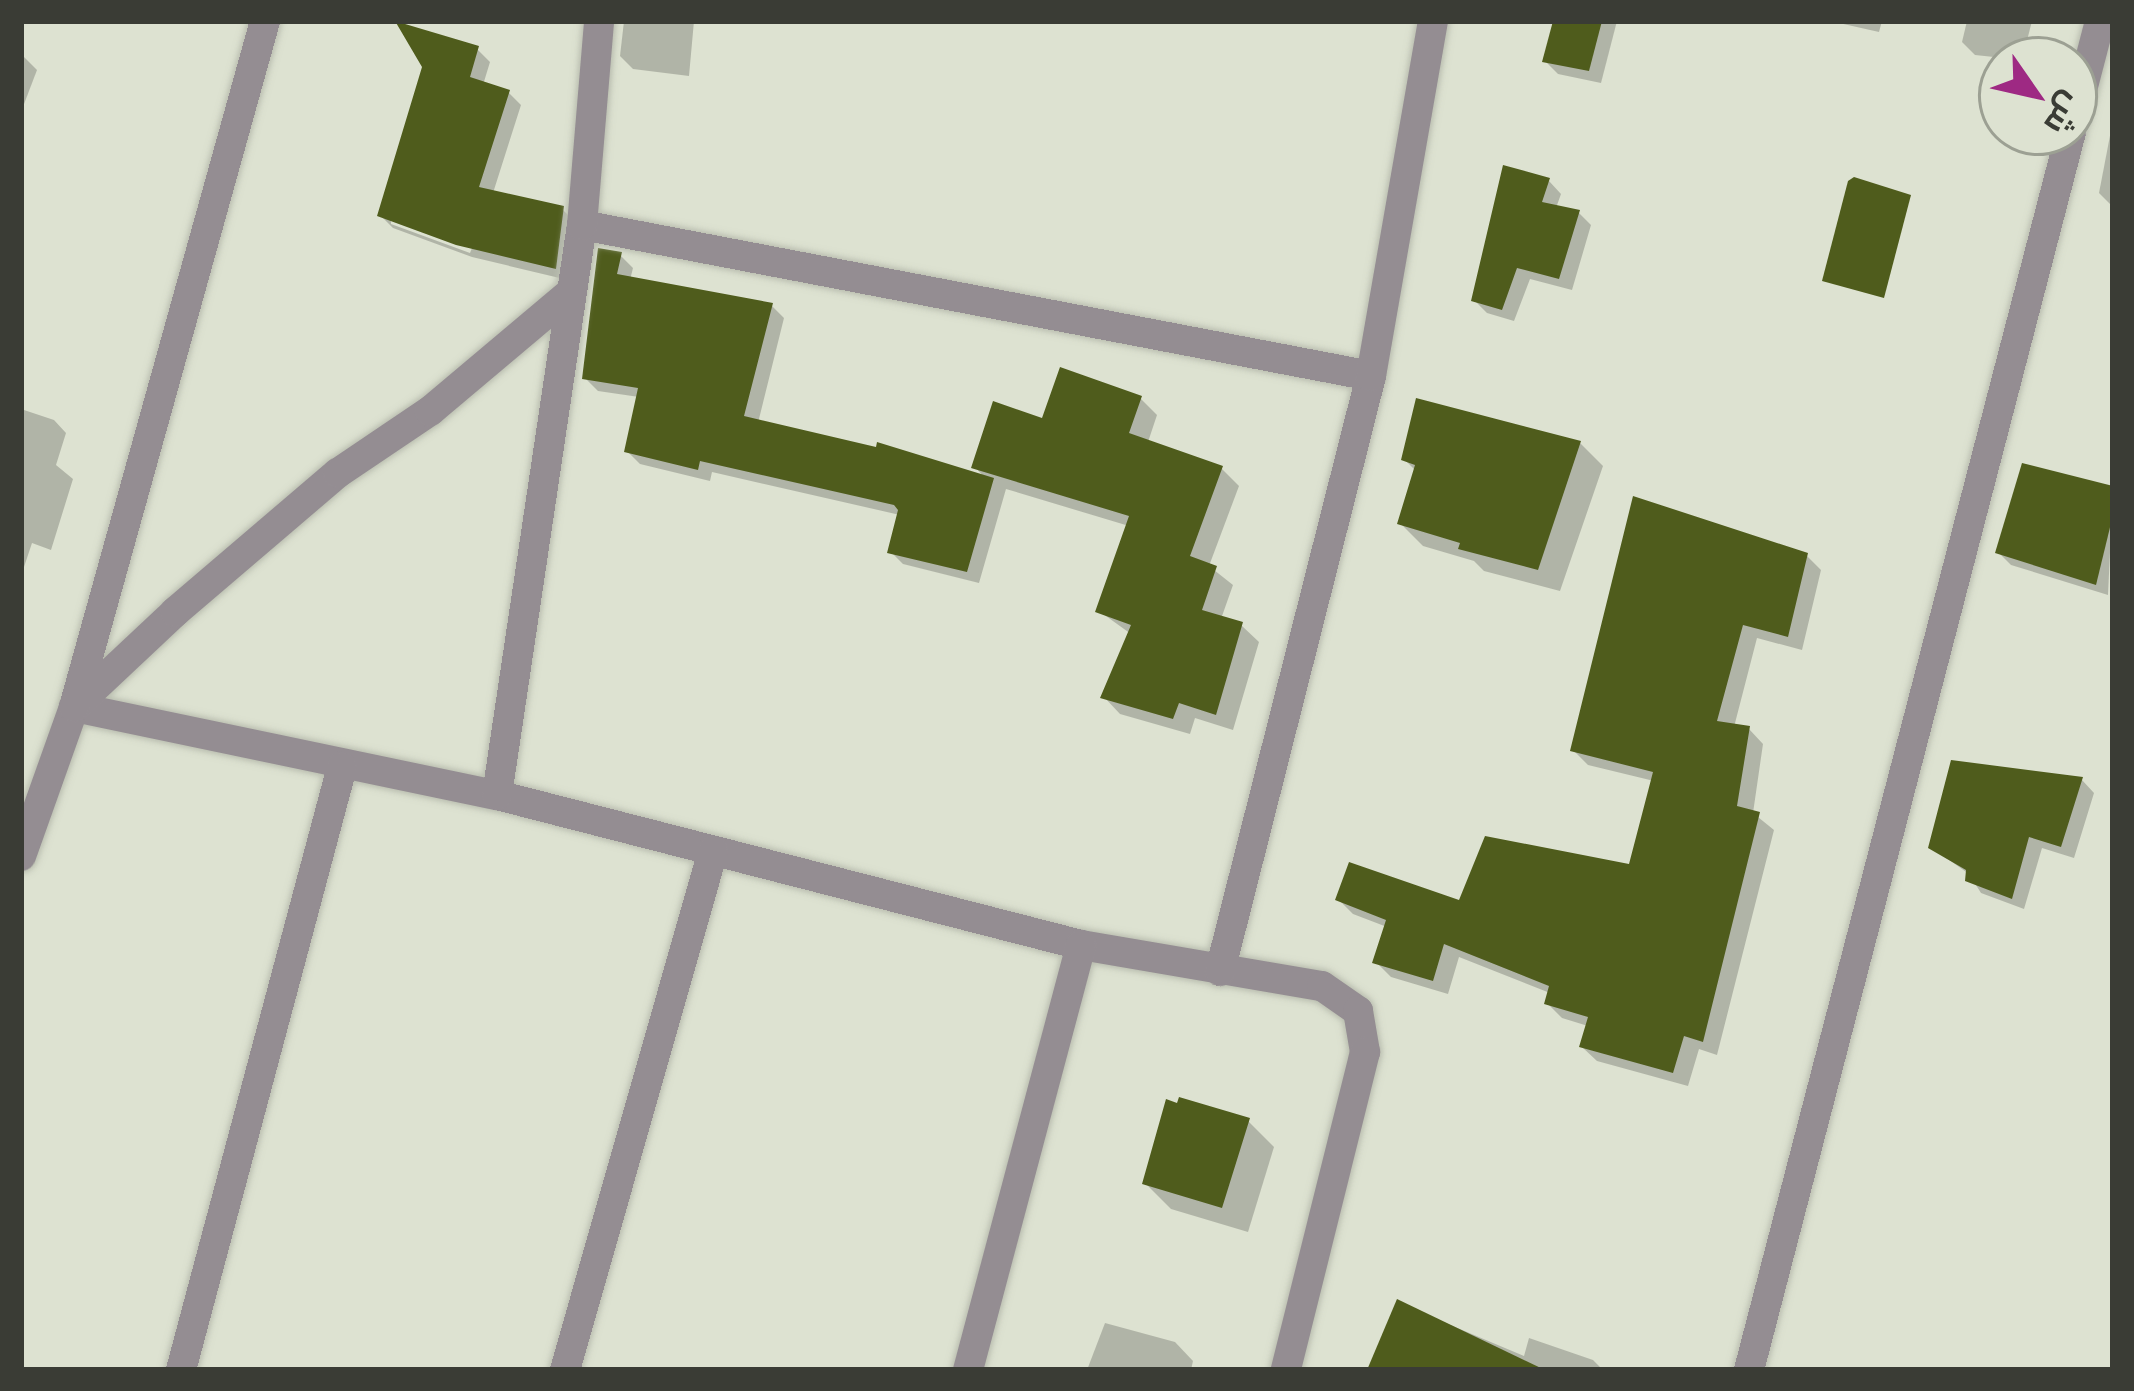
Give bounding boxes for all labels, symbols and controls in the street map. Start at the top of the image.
north arrow [1978,36,2098,156]
text: ش [2037,86,2094,143]

